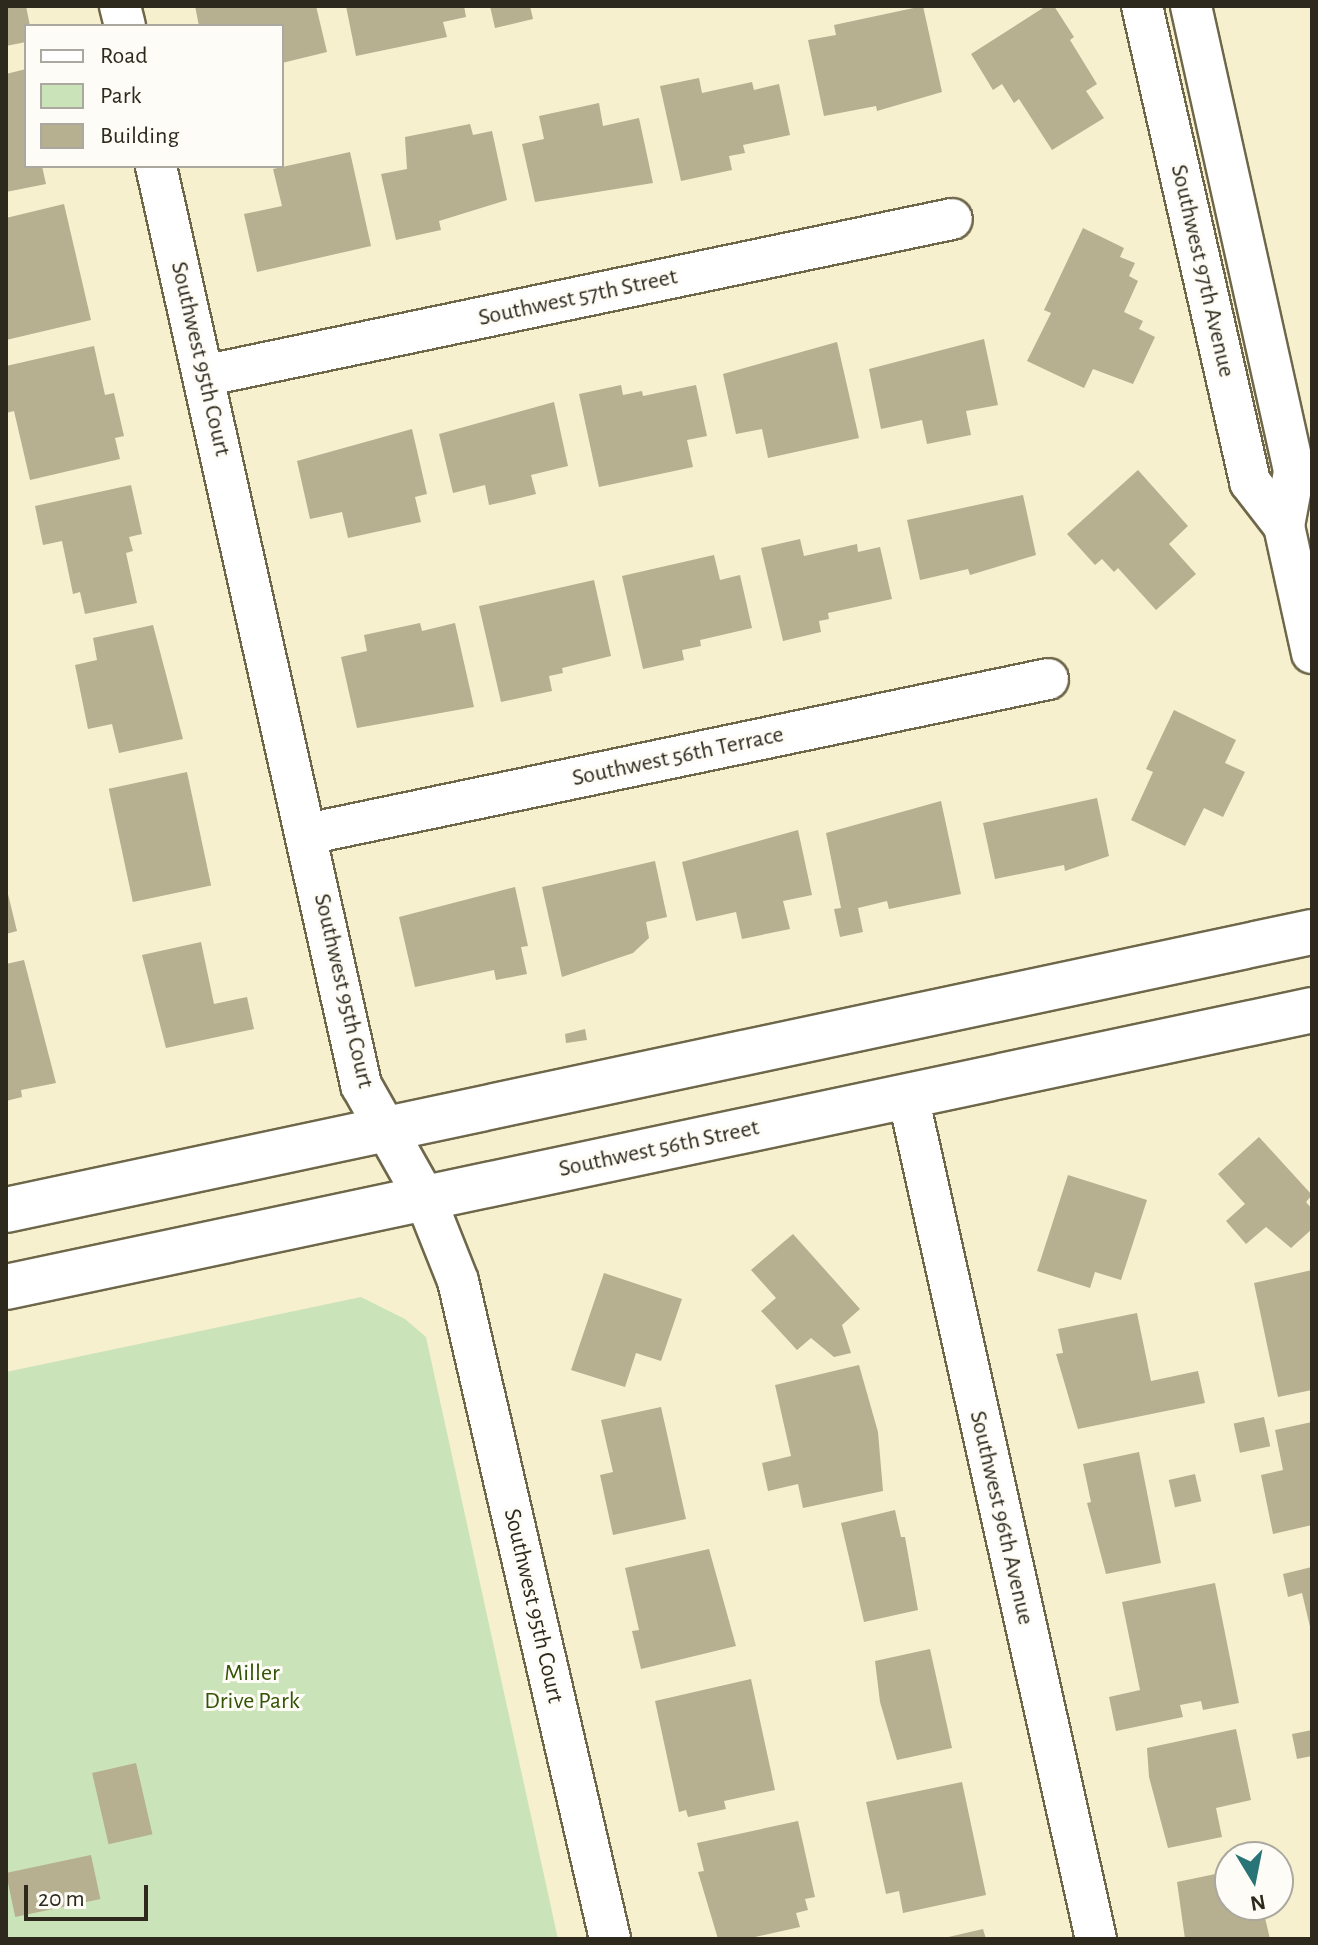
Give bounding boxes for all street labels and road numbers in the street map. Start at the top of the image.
street label: Southwest 97th Avenue [1164,162,1240,380]
street label: Southwest 95th Court [164,259,236,459]
street label: Southwest 57th Street [476,263,680,333]
street label: Southwest 56th Terrace [570,721,786,793]
street label: Southwest 95th Court [307,891,379,1091]
street label: Southwest 56th Street [556,1114,762,1184]
street label: Southwest 96th Avenue [962,1408,1040,1628]
street label: Southwest 95th Court [497,1506,569,1706]

